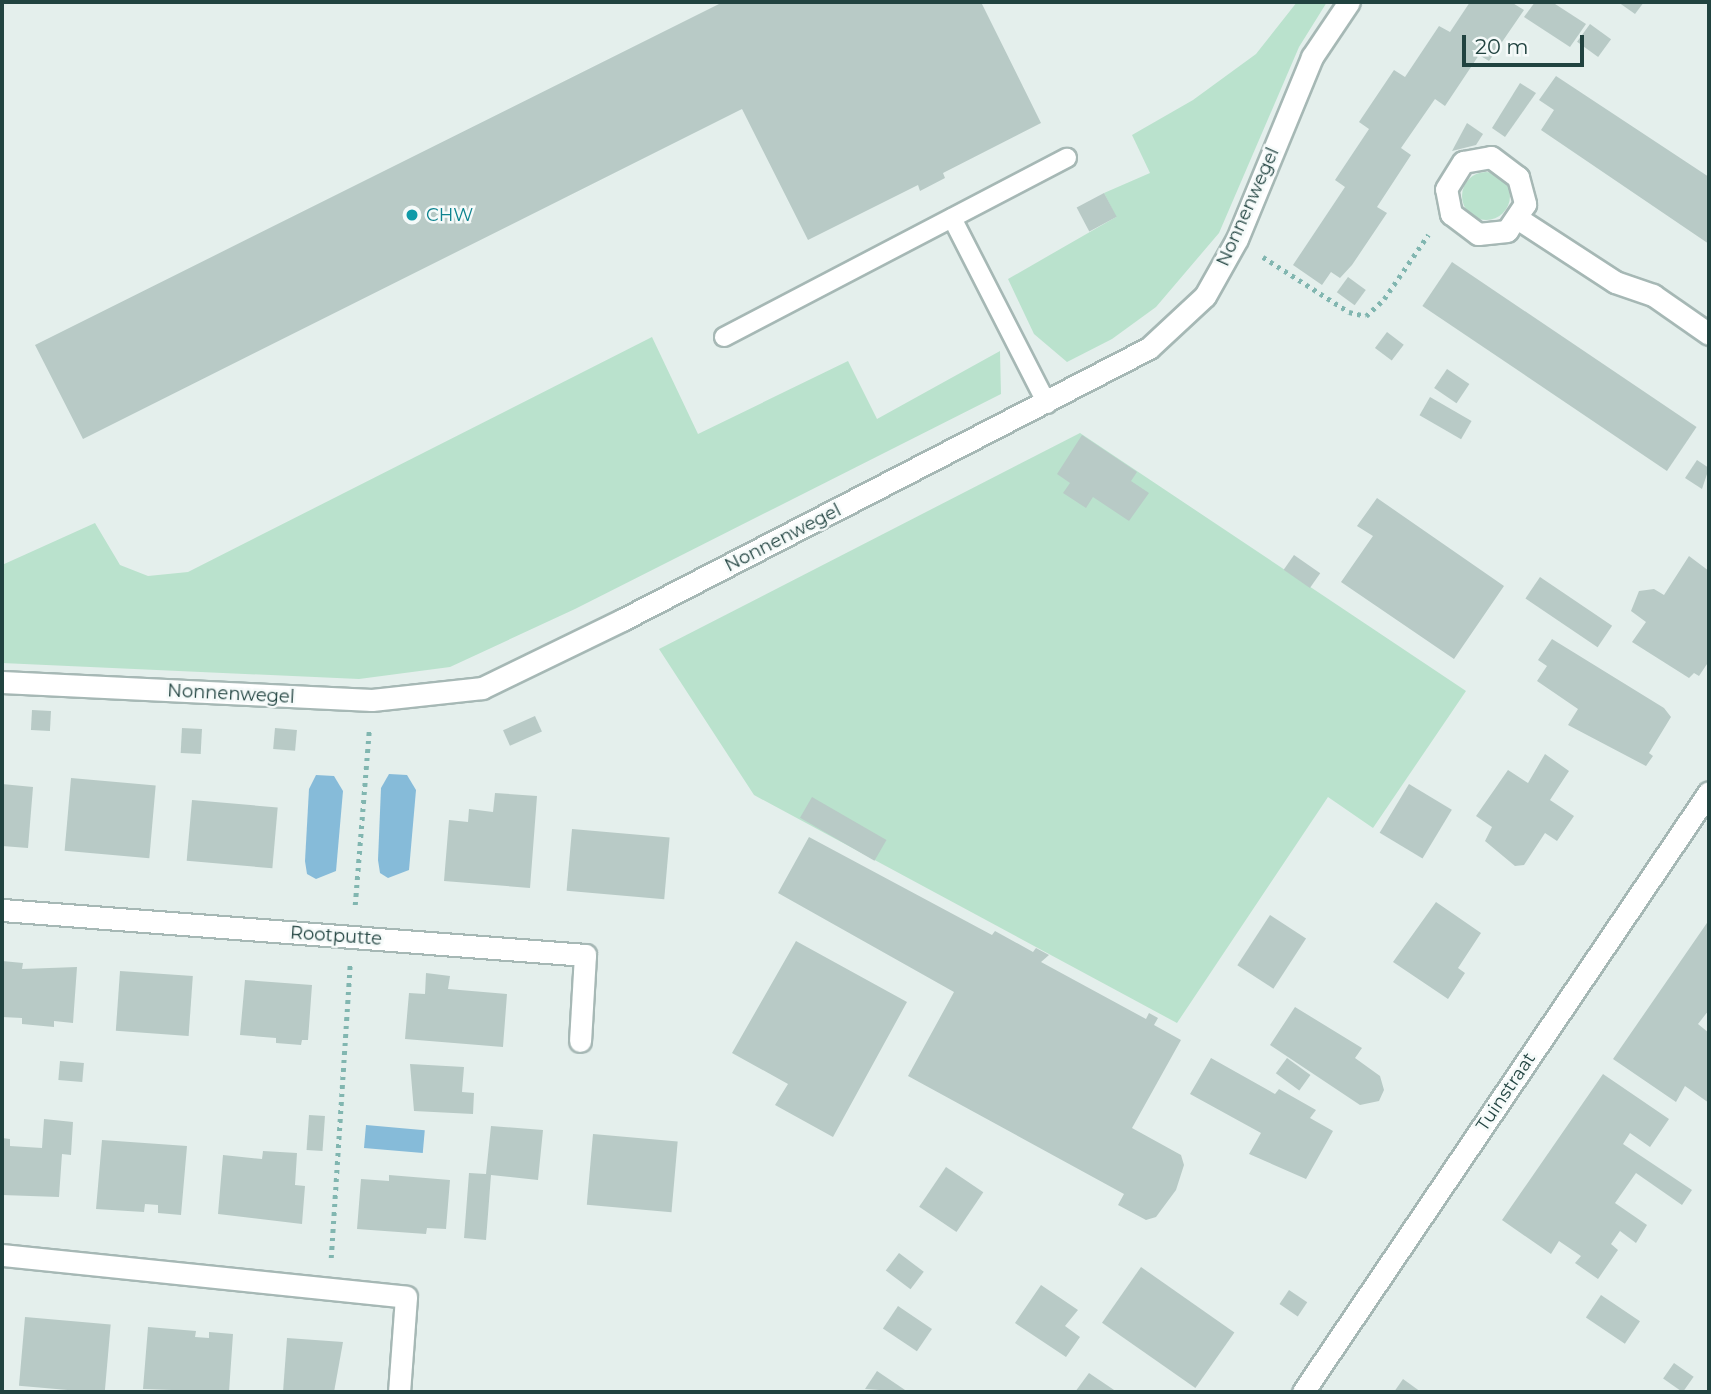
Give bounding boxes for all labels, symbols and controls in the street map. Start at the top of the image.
scale bar [1466,21,1588,65]
text: 20 m [1475,34,1529,59]
street label: Nonnenwegel [1212,144,1284,270]
place label: CHW [426,204,473,226]
marker: CHW [404,207,420,223]
street label: Nonnenwegel [721,499,845,577]
street label: Nonnenwegel [167,680,295,708]
street label: Rootputte [289,922,383,950]
street label: Tuinstraat [1472,1049,1540,1135]

